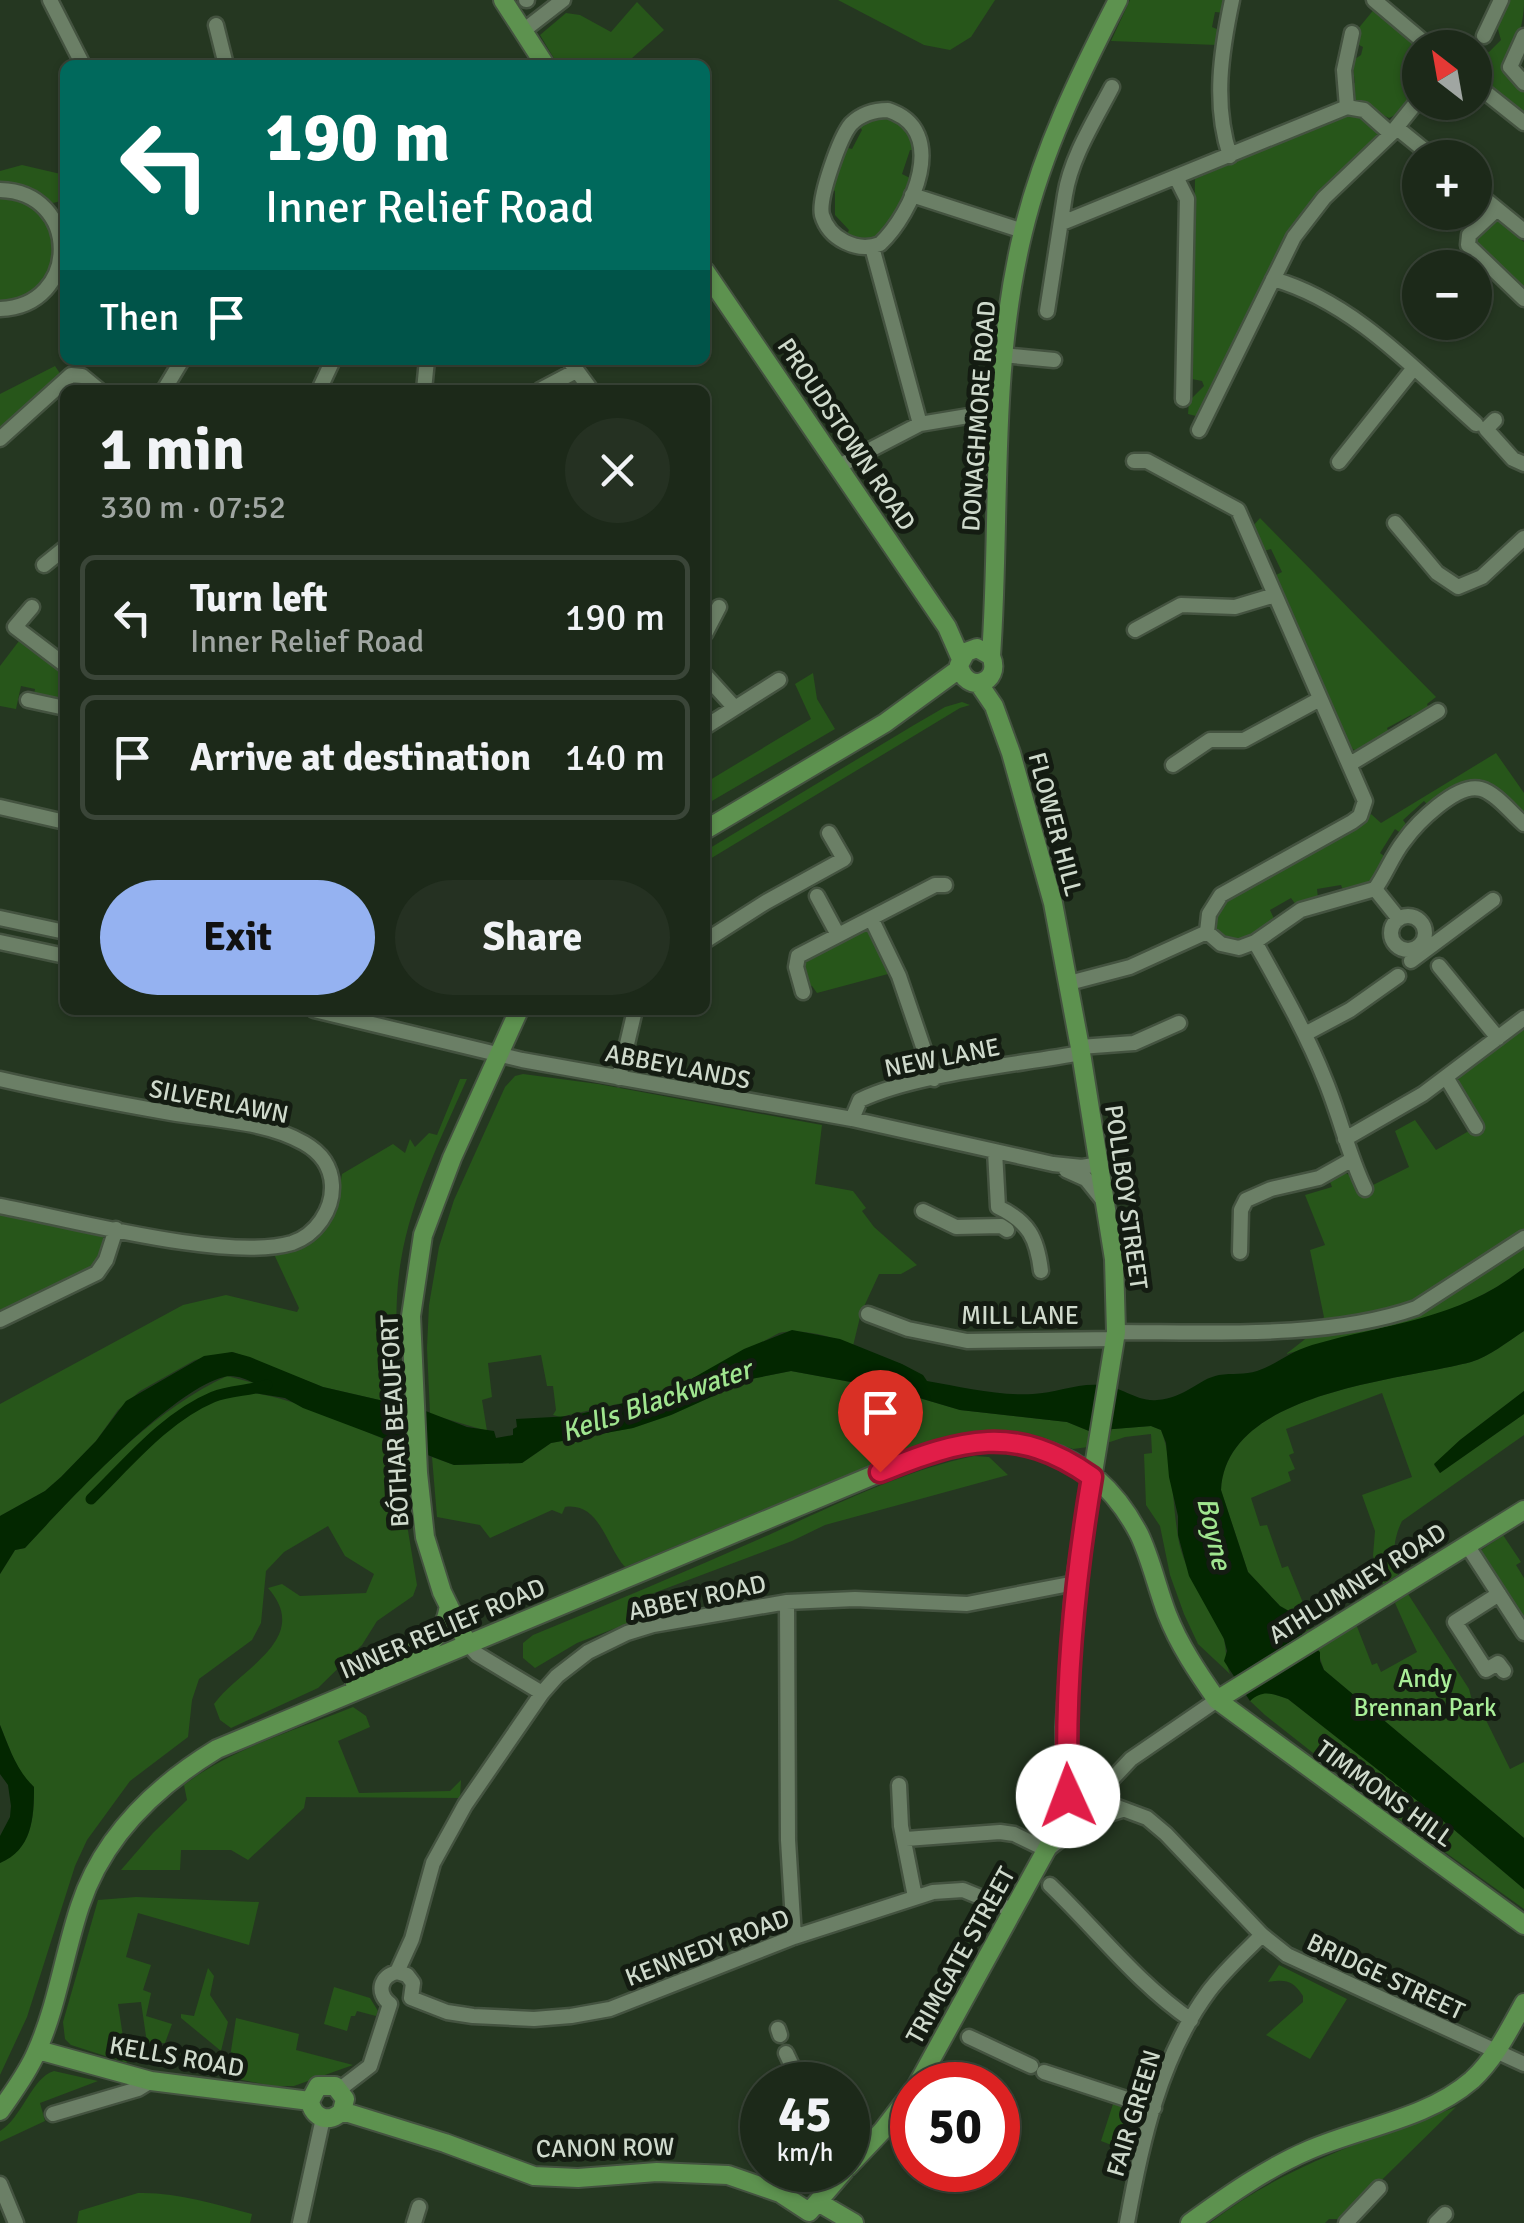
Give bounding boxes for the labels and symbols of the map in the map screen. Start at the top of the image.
north arrow [1402,30,1492,120]
street label: DONAGHMORE ROAD [955,300,1002,532]
street label: PROUDSTOWN ROAD [771,332,922,536]
street label: FLOWER HILL [1021,749,1090,900]
street label: NEW LANE [882,1031,1003,1084]
street label: ABBEYLANDS [603,1037,753,1096]
street label: SILVERLAWN [147,1073,291,1130]
street label: POLLBOY STREET [1098,1103,1155,1292]
street label: MILL LANE [961,1300,1079,1331]
street label: BÓTHAR BEAUFORT [373,1313,416,1528]
water label: Kells Blackwater [557,1351,759,1449]
pin [838,1370,923,1473]
water label: Boyne [1189,1494,1239,1575]
street label: ATHLUMNEY ROAD [1263,1516,1452,1651]
street label: ABBEY ROAD [625,1568,769,1627]
street label: INNER RELIEF ROAD [335,1571,550,1686]
park label: Andy Brennan Park [1353,1663,1497,1723]
street label: TIMMONS HILL [1310,1733,1460,1854]
position arrow [1016,1744,1120,1848]
street label: TRIMGATE STREET [899,1861,1022,2049]
street label: KENNEDY ROAD [621,1902,794,1993]
street label: BRIDGE STREET [1302,1926,1470,2027]
street label: KELLS ROAD [107,2029,247,2084]
street label: FAIR GREEN [1100,2046,1167,2180]
speed limit sign: 50 [890,2062,1020,2192]
street label: CANON ROW [535,2131,675,2164]

